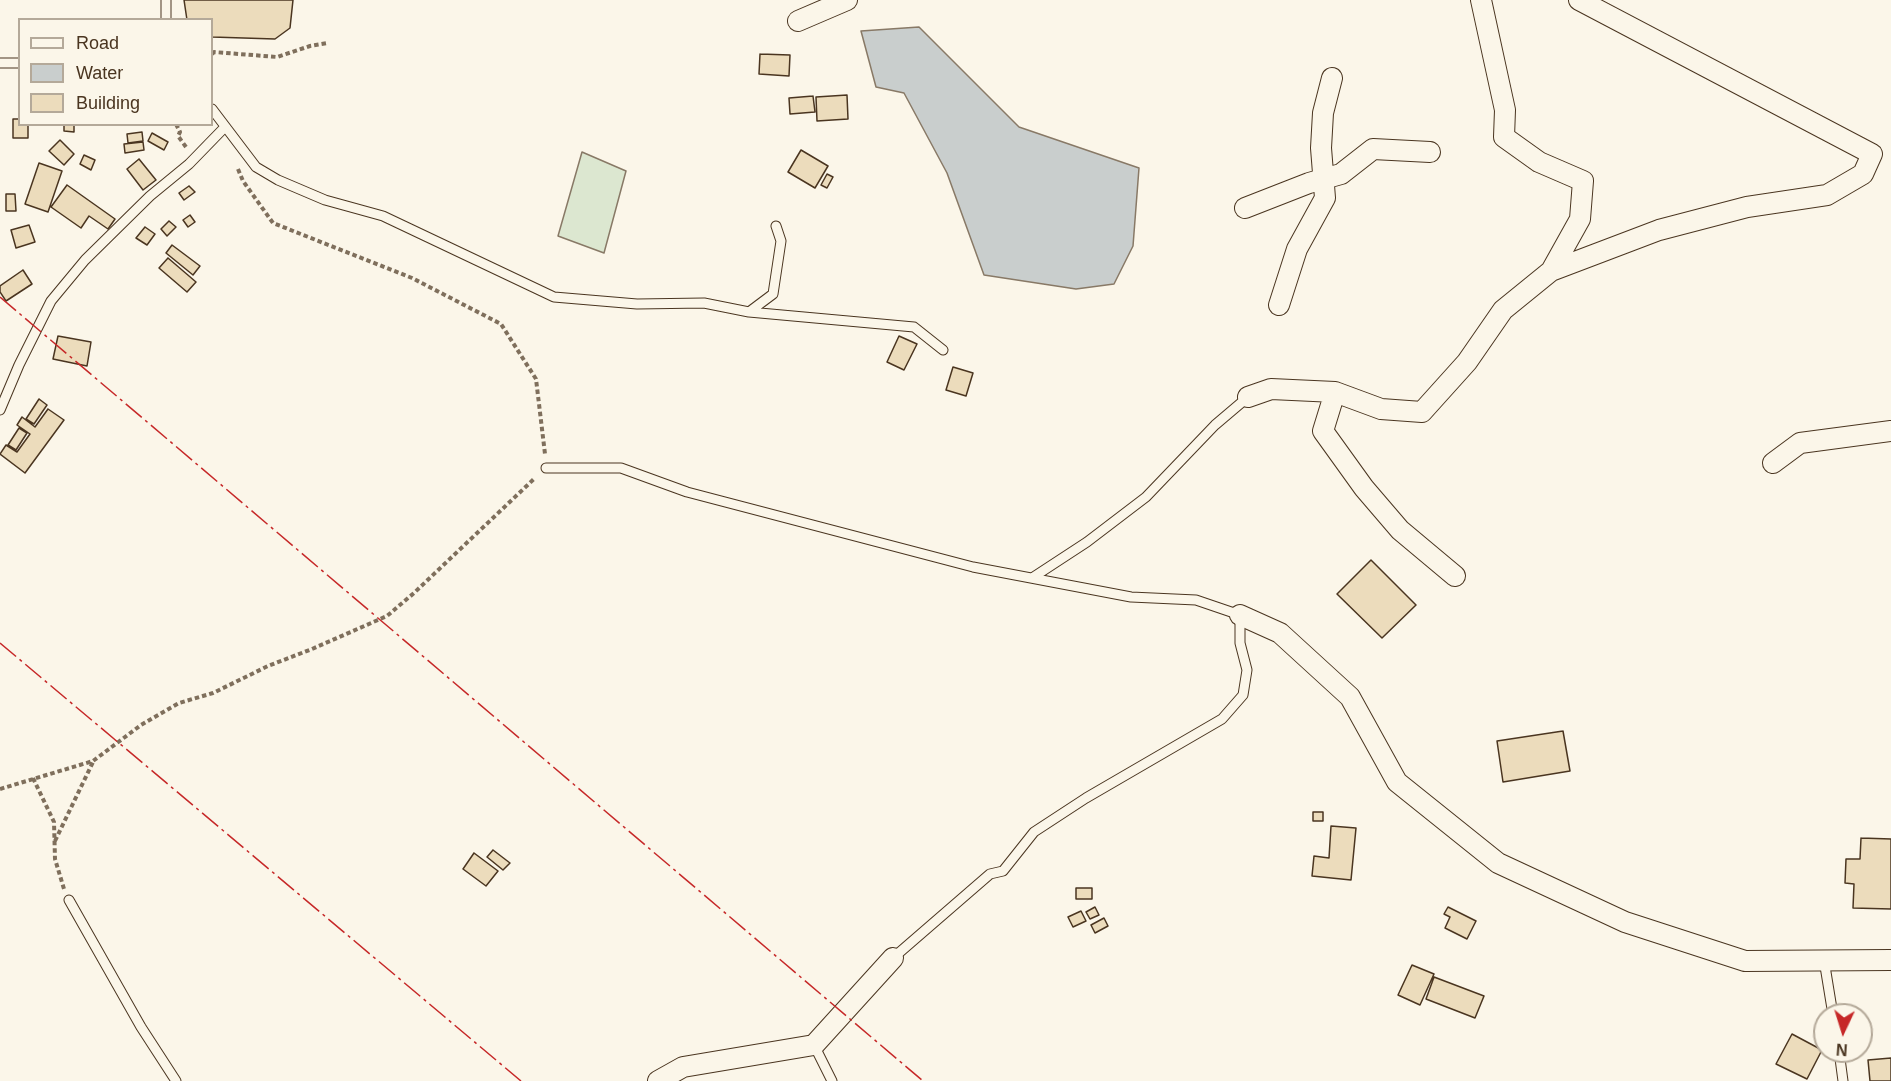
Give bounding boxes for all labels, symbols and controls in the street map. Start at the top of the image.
legend [18,18,213,126]
text: Road [76,33,119,53]
text: Water [76,63,123,83]
text: Building [76,93,140,113]
north arrow [1813,1003,1873,1063]
text: N [1835,1041,1848,1058]

